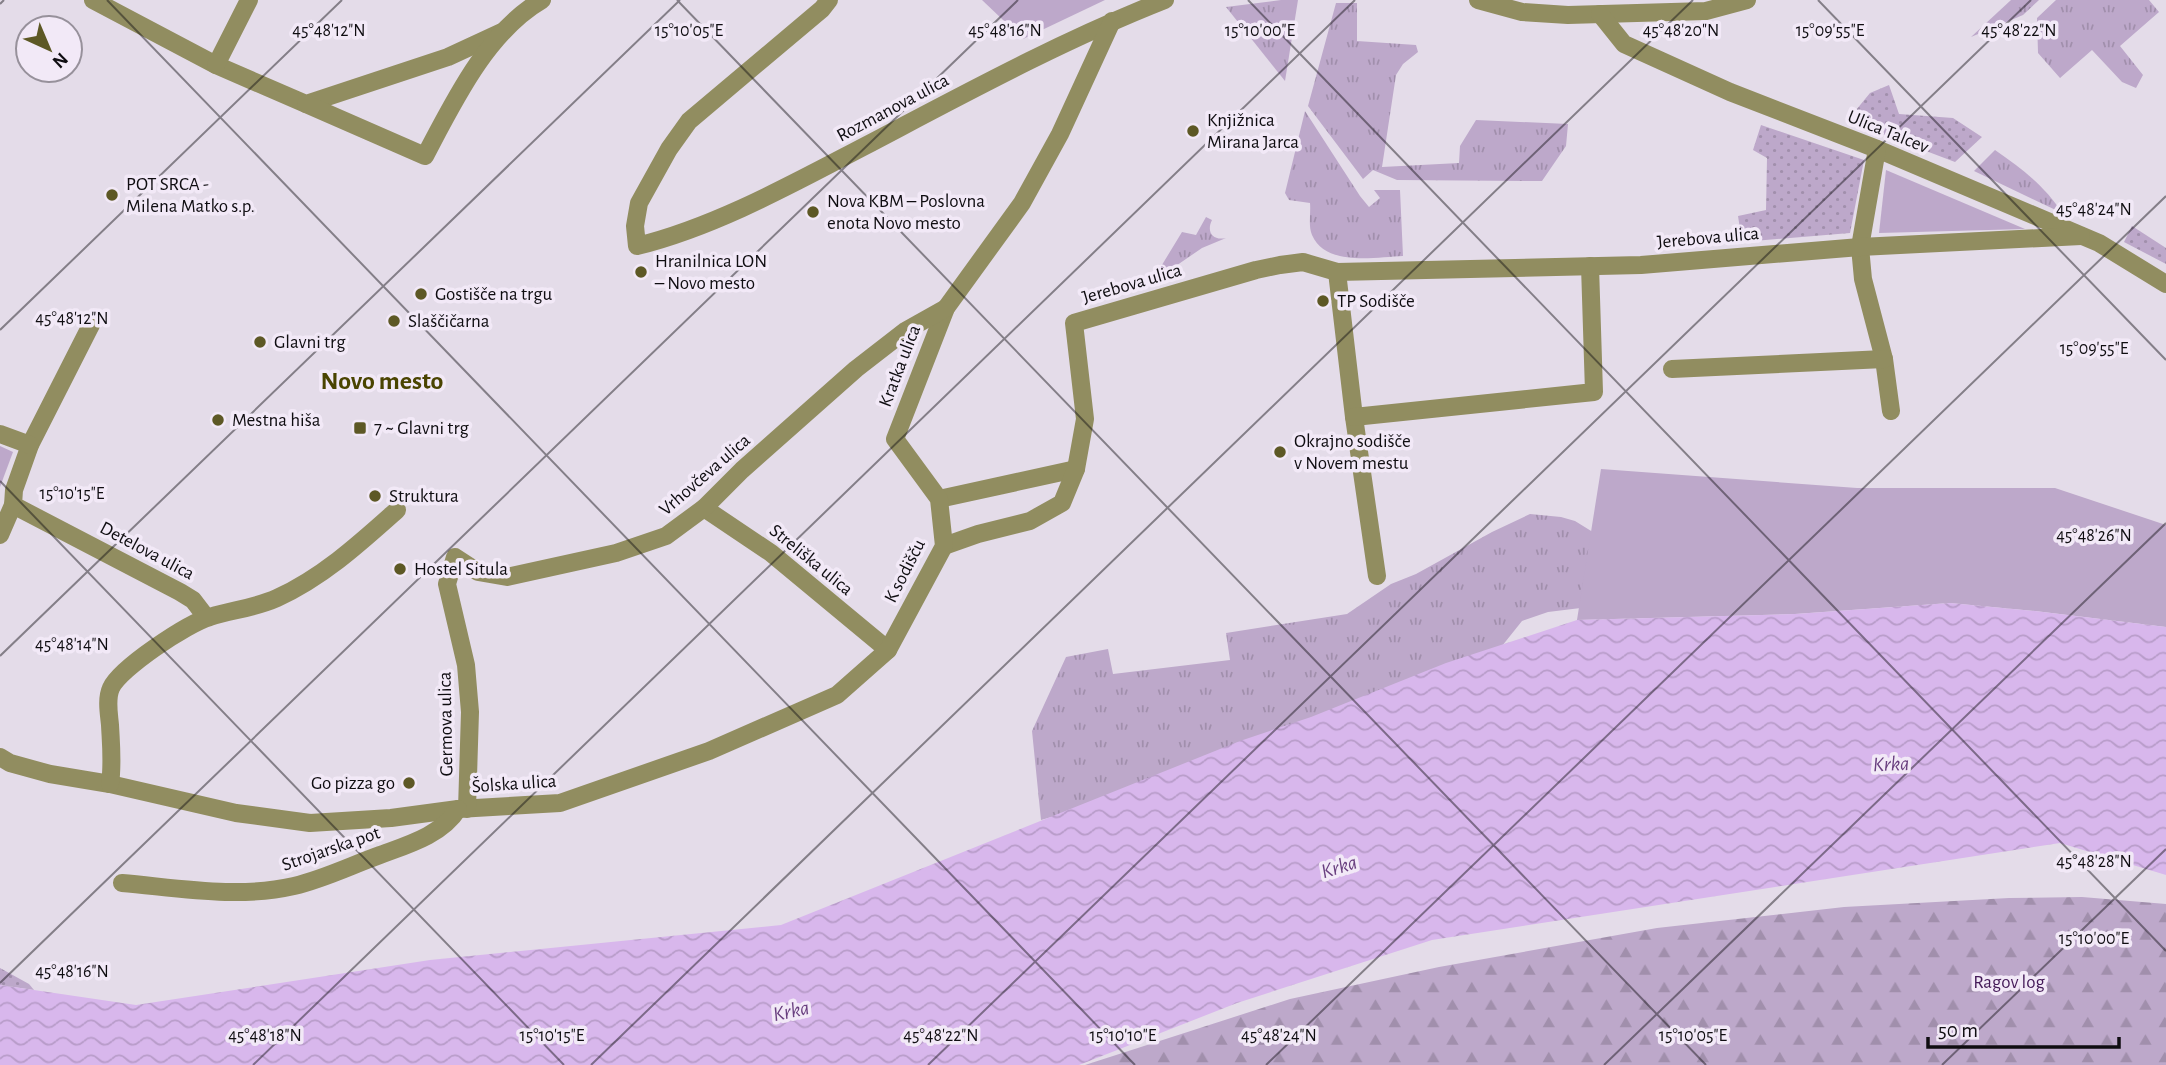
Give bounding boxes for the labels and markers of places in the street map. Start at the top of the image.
place label: Knjižnica Mirana Jarca [1207,111,1299,152]
marker: Knjižnica Mirana Jarca [1185,123,1201,139]
place label: POT SRCA - Milena Matko s.p. [126,175,255,216]
marker: POT SRCA - Milena Matko s.p. [104,187,120,203]
place label: Nova KBM – Poslovna enota Novo mesto [827,192,985,233]
marker: Nova KBM – Poslovna enota Novo mesto [805,204,821,220]
place label: Hranilnica LON – Novo mesto [654,252,767,293]
marker: Hranilnica LON – Novo mesto [633,264,649,280]
place label: Gostišče na trgu [435,285,552,304]
marker: Gostišče na trgu [413,286,429,302]
place label: TP Sodišče [1337,292,1415,311]
marker: TP Sodišče [1315,293,1331,309]
place label: Slaščičarna [408,312,490,331]
marker: Slaščičarna [386,313,402,329]
place label: Glavni trg [274,333,346,352]
marker: Glavni trg [252,334,268,350]
place label: Mestna hiša [232,411,321,430]
marker: Mestna hiša [210,412,226,428]
place label: 7 ~ Glavni trg [374,419,470,438]
marker: 7 ~ Glavni trg [352,420,368,436]
place label: Okrajno sodišče v Novem mestu [1294,432,1411,473]
marker: Okrajno sodišče v Novem mestu [1272,444,1288,460]
place label: Struktura [389,487,459,506]
marker: Struktura [367,488,383,504]
place label: Hostel Situla [414,560,508,579]
marker: Hostel Situla [392,561,408,577]
place label: Go pizza go [311,774,395,793]
marker: Go pizza go [401,775,417,791]

